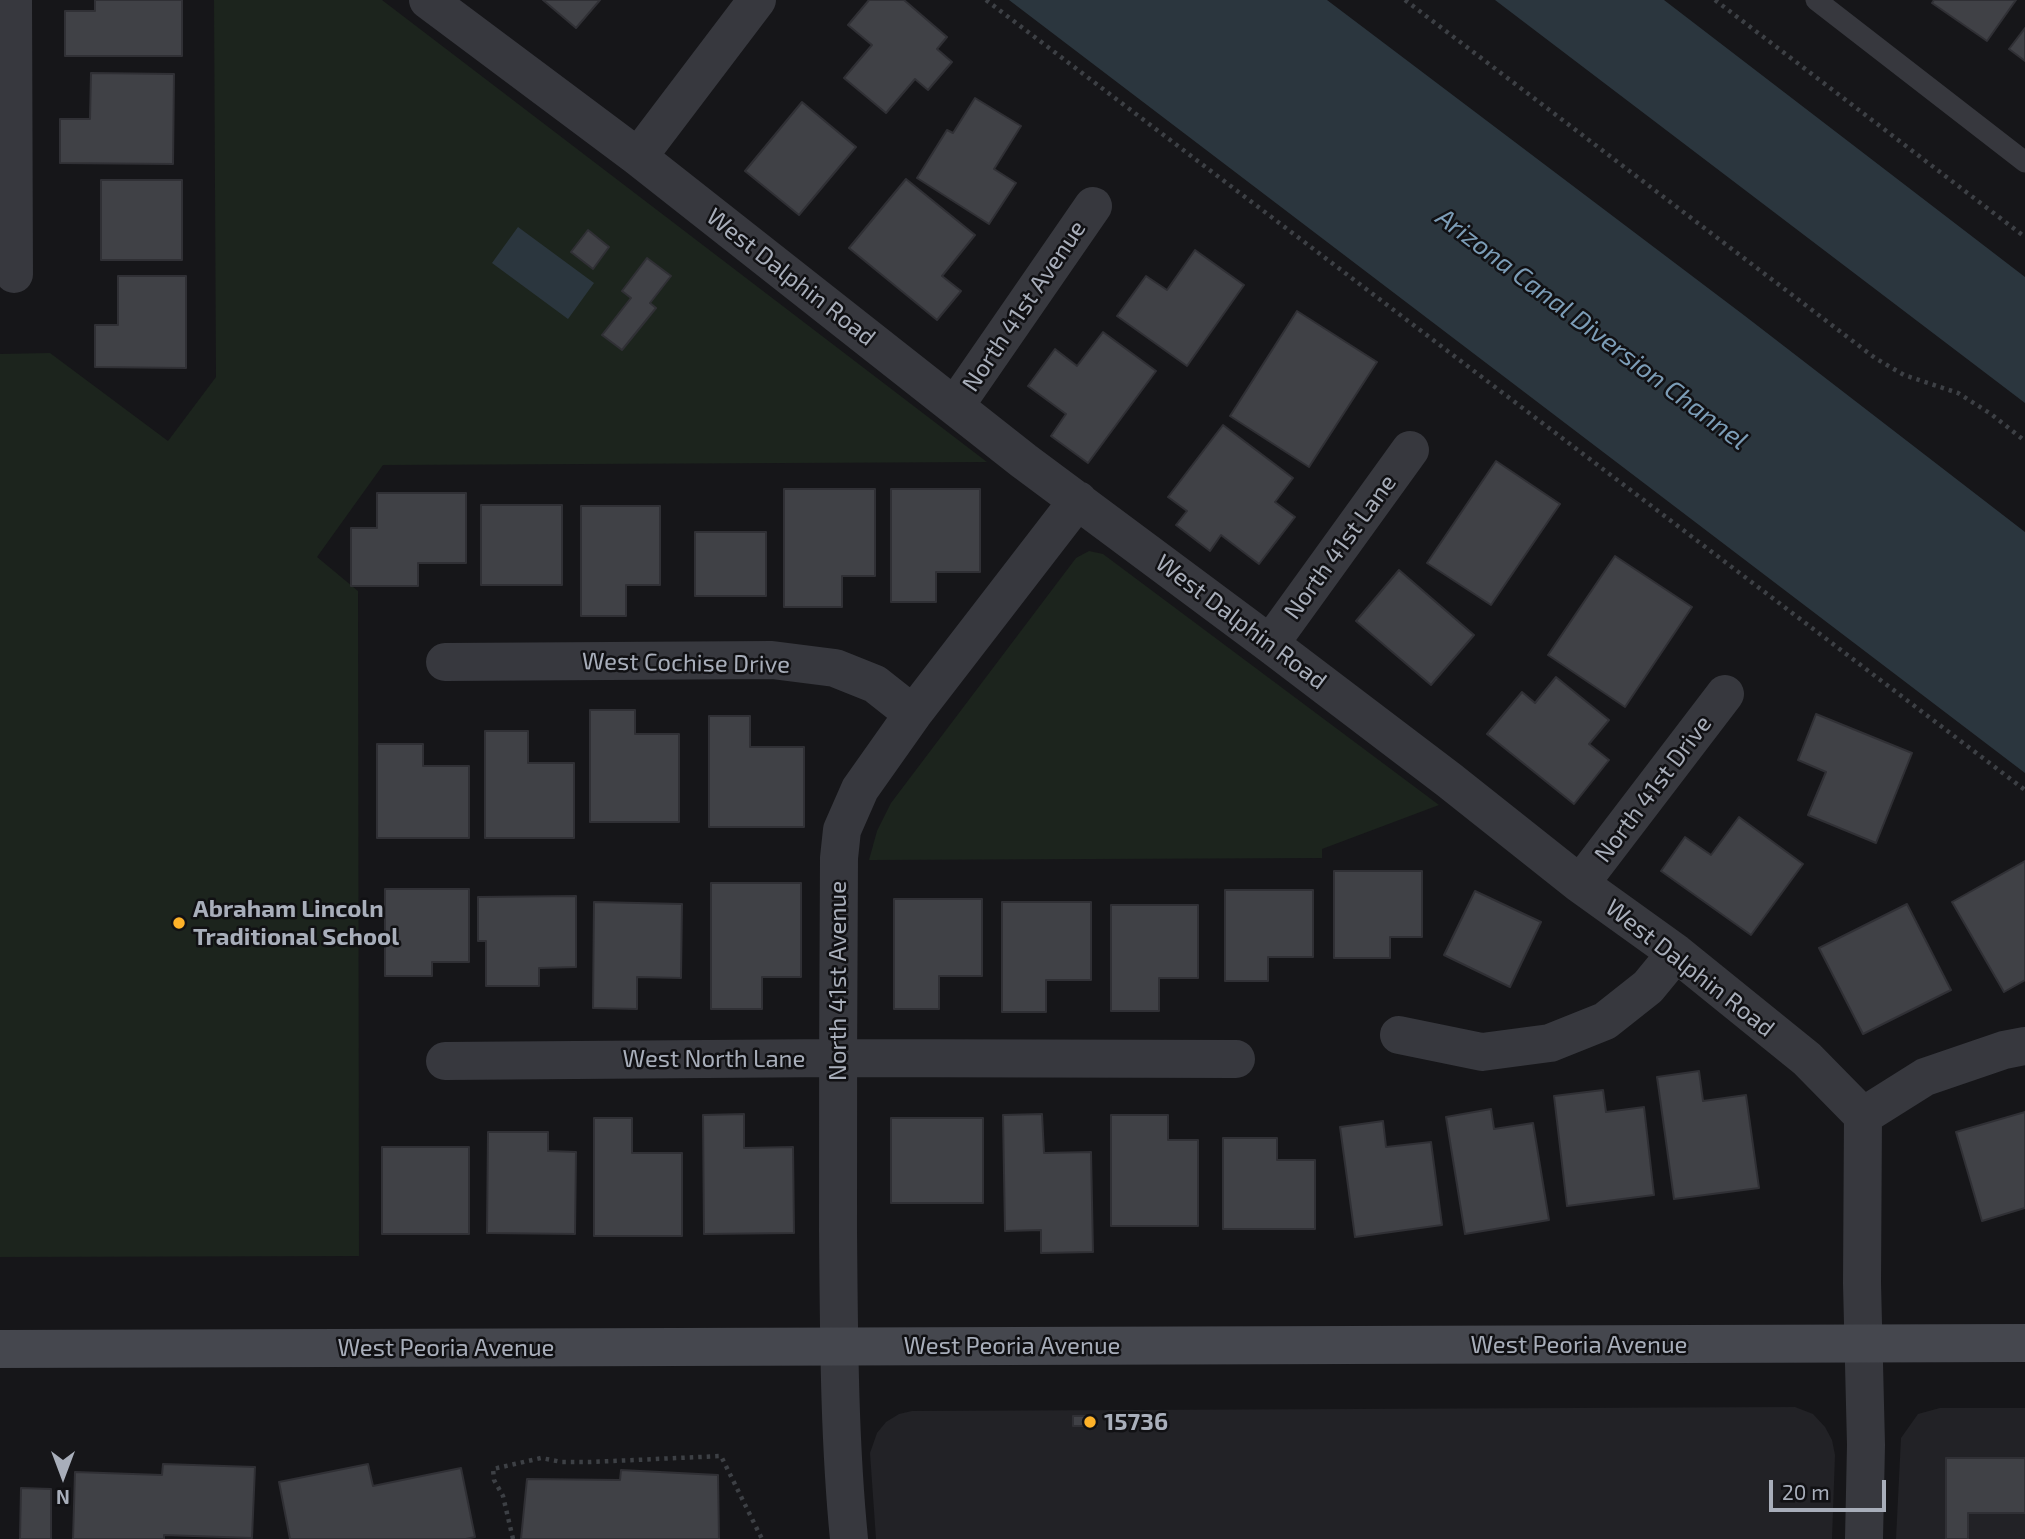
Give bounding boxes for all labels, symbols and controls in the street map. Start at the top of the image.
street label: West Dalphin Road [701,202,881,352]
water label: Arizona Canal Diversion Channel [1430,202,1754,456]
street label: North 41st Avenue [956,215,1092,397]
street label: North 41st Lane [1278,469,1402,625]
street label: West Dalphin Road [1150,548,1332,696]
street label: West Cochise Drive [582,647,790,679]
street label: North 41st Drive [1588,710,1718,868]
street label: North 41st Avenue [824,881,852,1081]
street label: West Dalphin Road [1600,893,1780,1043]
place label: Abraham Lincoln Traditional School [193,895,399,951]
marker: Abraham Lincoln Traditional School [171,915,187,931]
street label: West North Lane [623,1045,805,1073]
street label: West Peoria Avenue [1471,1331,1687,1359]
street label: West Peoria Avenue [904,1332,1120,1360]
street label: West Peoria Avenue [338,1334,554,1362]
place label: 15736 [1104,1408,1168,1436]
marker: 15736 [1082,1414,1098,1430]
north arrow [28,1441,98,1511]
scale bar [1773,1466,1890,1510]
text: 20 m [1782,1479,1830,1504]
text: N [56,1486,70,1509]

